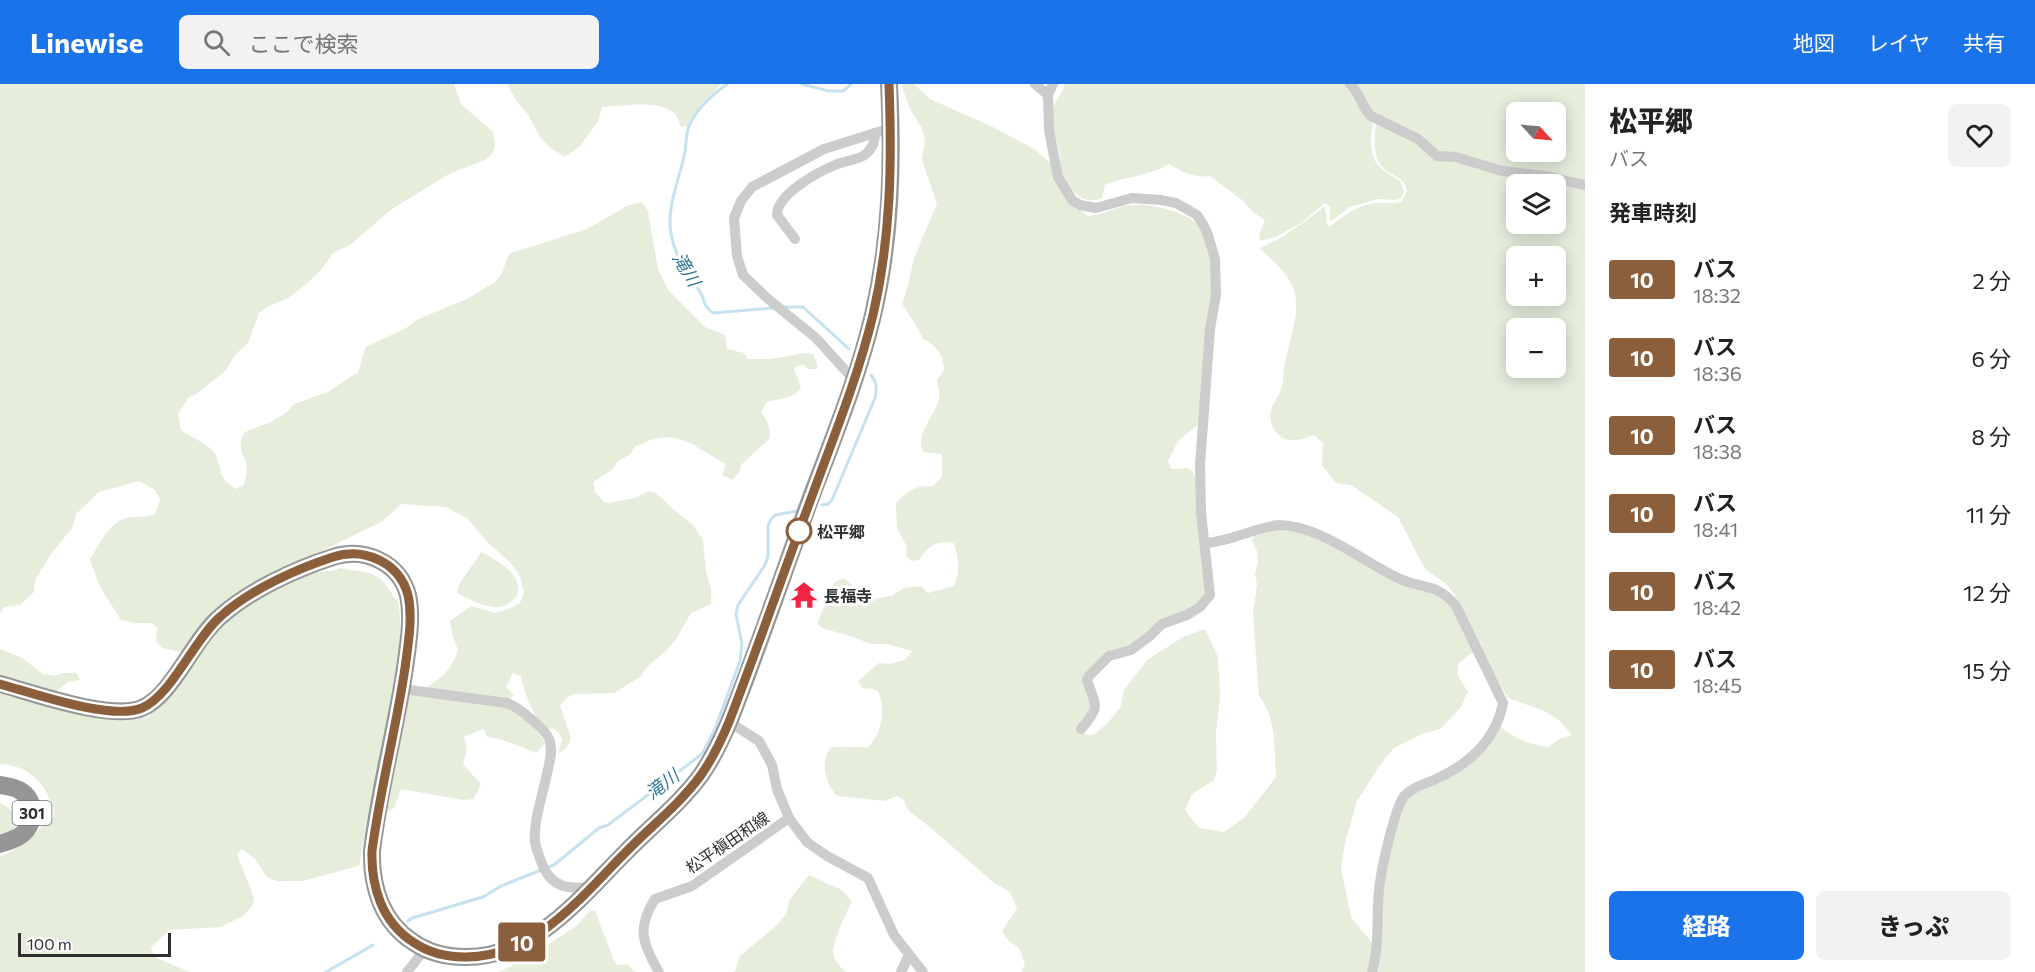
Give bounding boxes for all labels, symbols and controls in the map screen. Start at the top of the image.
search box [179,15,599,69]
text: Linewise [30,25,143,59]
icon: search [200,26,233,59]
text: ここで検索 [248,30,358,57]
text: 地図 [1793,30,1835,55]
text: レイヤ [1868,30,1930,55]
text: 共有 [1963,30,2005,55]
north arrow [1506,102,1566,162]
map controls [1506,102,1566,378]
text: 松平郷 [1609,103,1693,137]
button: heart [1948,104,2011,167]
text: バス [1609,146,1649,170]
button: layers [1506,174,1566,234]
text: 発車時刻 [1609,199,1697,226]
button: + [1506,246,1566,306]
water label: 滝川 [668,248,707,292]
text: バス [1693,255,1737,282]
text: 10 [1630,267,1654,292]
text: 2 分 [1973,267,2011,294]
text: 18:32 [1693,283,1741,307]
button: − [1506,318,1566,378]
text: バス [1693,333,1737,360]
text: 10 [1630,345,1654,370]
text: 6 分 [1971,345,2011,372]
text: 18:36 [1693,361,1742,385]
text: バス [1693,411,1737,438]
text: 10 [1630,423,1654,448]
text: 8 分 [1971,423,2011,450]
text: 18:38 [1693,439,1742,463]
text: バス [1693,489,1737,516]
text: 10 [1630,501,1654,526]
text: 11 分 [1966,501,2011,528]
text: 18:41 [1693,517,1738,541]
marker: 松平郷 [786,518,812,544]
place label: 松平郷 [817,522,865,541]
text: バス [1693,567,1737,594]
text: 10 [1630,579,1654,604]
text: 12 分 [1963,579,2011,606]
temple icon: 長福寺 [789,580,819,610]
place label: 長福寺 [824,586,872,605]
text: 18:42 [1693,595,1741,619]
text: バス [1693,645,1737,672]
text: 10 [1630,657,1654,682]
text: 15 分 [1963,657,2011,684]
text: 18:45 [1693,673,1742,697]
water label: 滝川 [641,763,685,804]
road number: 301 [12,801,51,825]
street label: 松平槇田和線 [682,807,772,877]
button: 経路 [1609,891,1804,960]
button: きっぷ [1816,891,2011,960]
line badge: 10 [495,922,549,962]
scale bar [18,930,171,958]
text: 10 [510,930,534,955]
text: 100 m [27,934,72,953]

